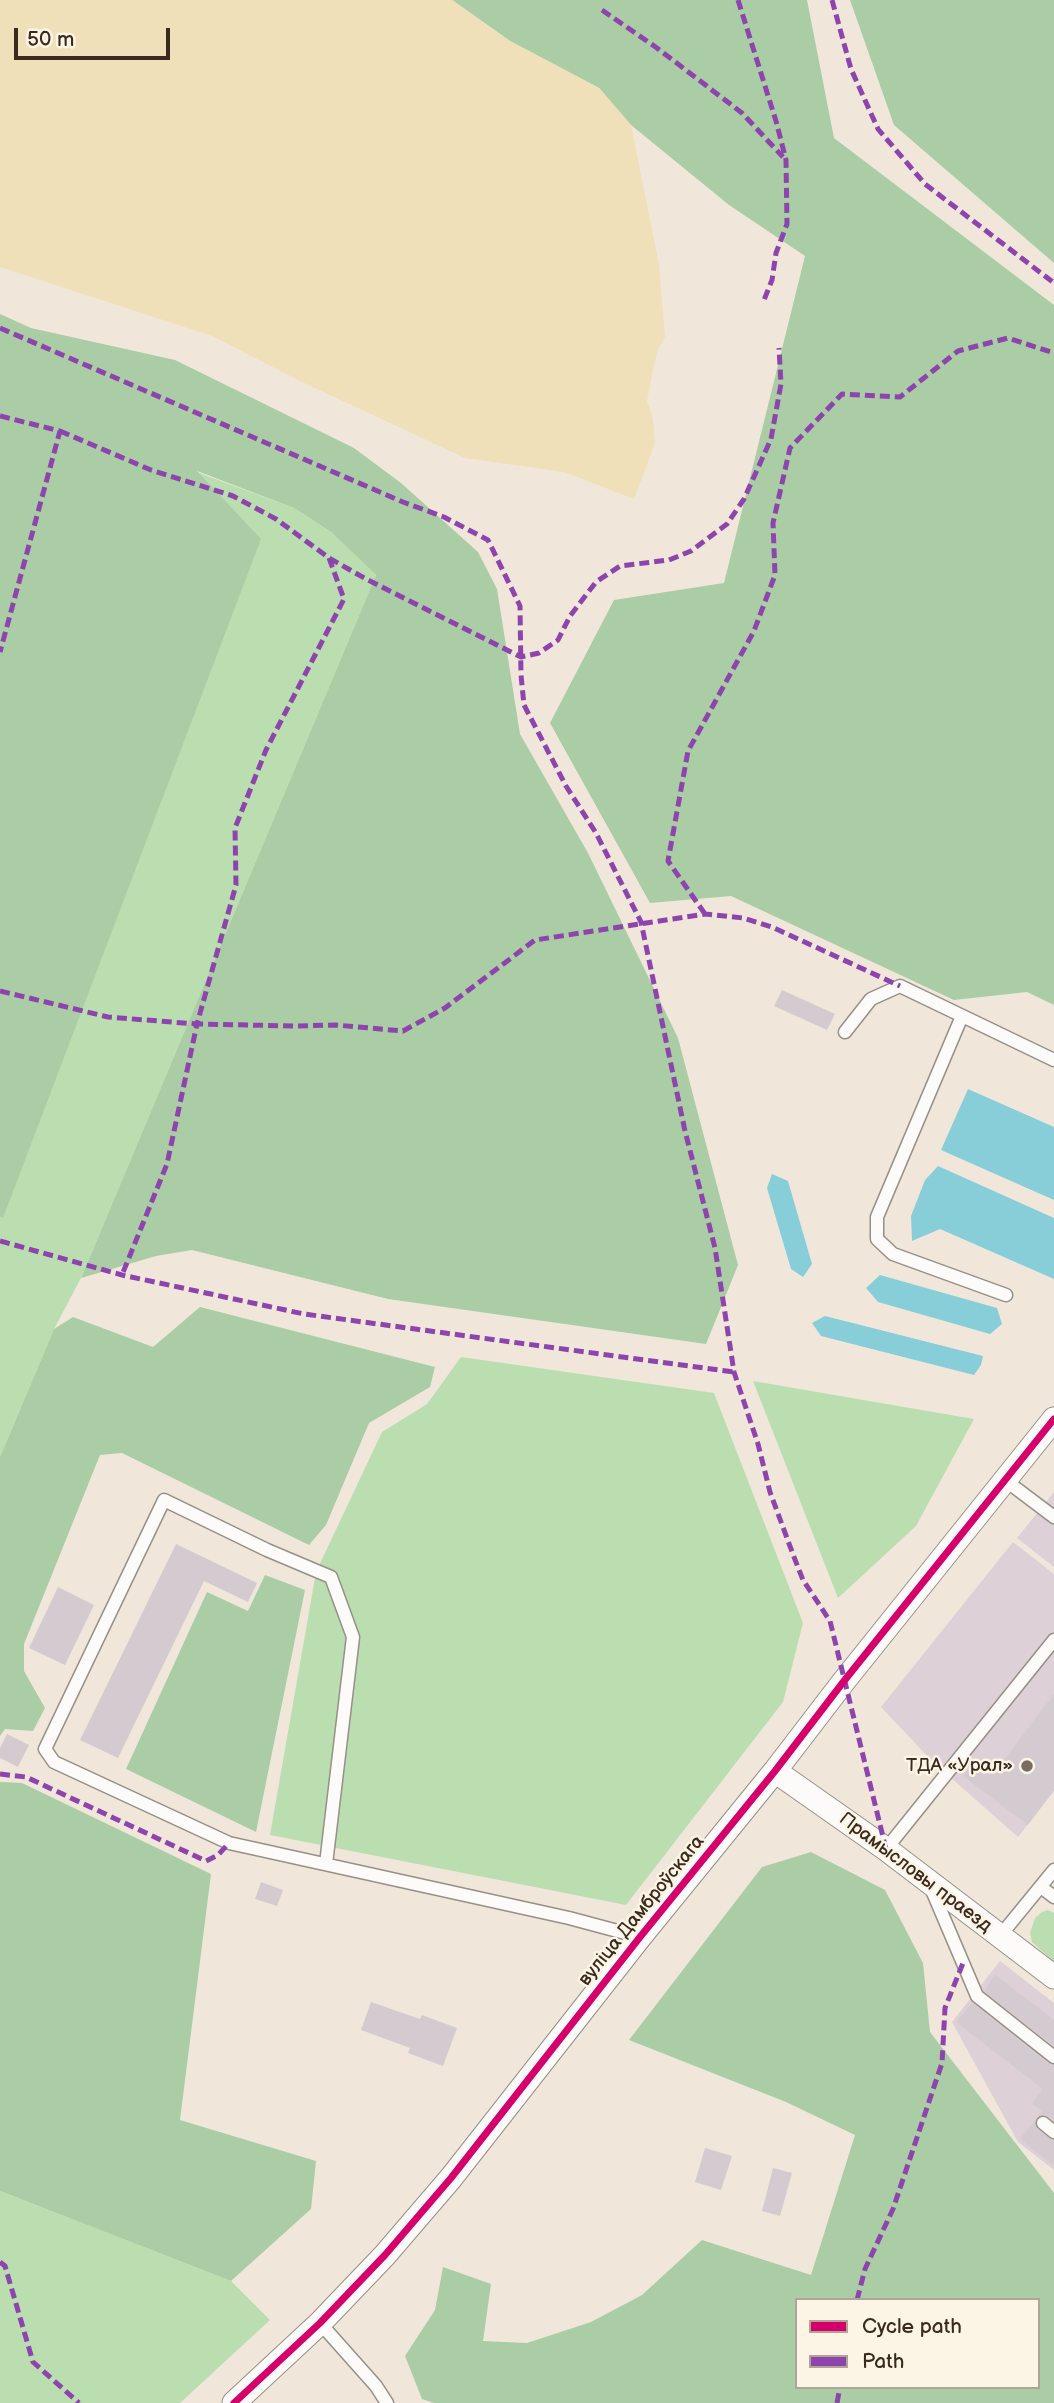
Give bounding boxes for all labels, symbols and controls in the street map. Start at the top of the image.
scale bar [18,14,173,58]
text: 50 m [27,27,74,52]
place label: ТДА «Урал» [906,1755,1013,1777]
marker: ТДА «Урал» [1019,1758,1035,1774]
street label: Прамысловы праезд [834,1808,996,1938]
street label: вуліца Дамброўскага [574,1831,710,1991]
legend [795,2298,1040,2389]
text: Cycle path [862,2314,962,2339]
text: Path [862,2349,904,2374]

